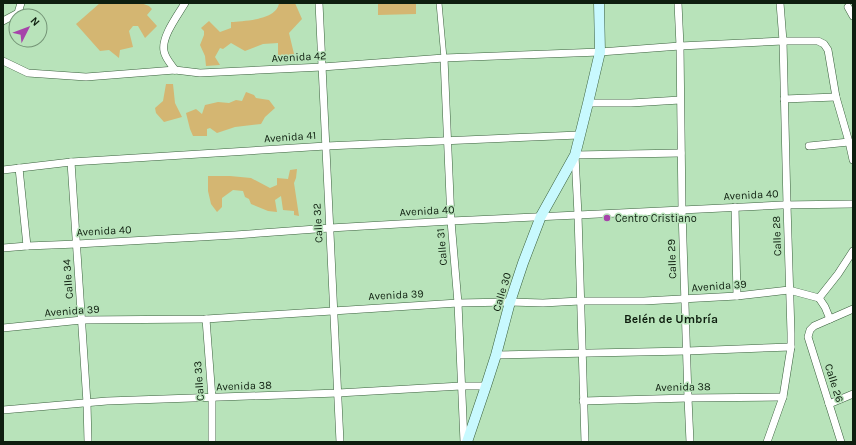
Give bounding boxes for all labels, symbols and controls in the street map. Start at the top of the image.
north arrow [8,8,48,48]
text: N [28,14,43,29]
street label: Avenida 42 [271,49,327,65]
street label: Avenida 41 [264,129,316,145]
street label: Avenida 40 [723,187,779,203]
street label: Calle 32 [310,203,326,243]
street label: Avenida 40 [399,203,455,219]
place label: Centro Cristiano [615,212,697,225]
marker: Centro Cristiano [602,213,612,223]
street label: Calle 28 [770,215,784,256]
street label: Avenida 40 [76,223,132,239]
street label: Calle 31 [434,228,450,266]
street label: Calle 29 [665,239,679,279]
street label: Calle 34 [60,259,76,299]
street label: Calle 30 [490,271,514,313]
street label: Avenida 39 [691,278,747,294]
street label: Avenida 39 [368,287,424,303]
street label: Avenida 39 [44,303,100,319]
district label: Belén de Umbría [624,312,718,326]
street label: Calle 33 [191,360,207,402]
street label: Calle 26 [822,362,846,404]
street label: Avenida 38 [216,379,272,393]
street label: Avenida 38 [655,380,711,394]

